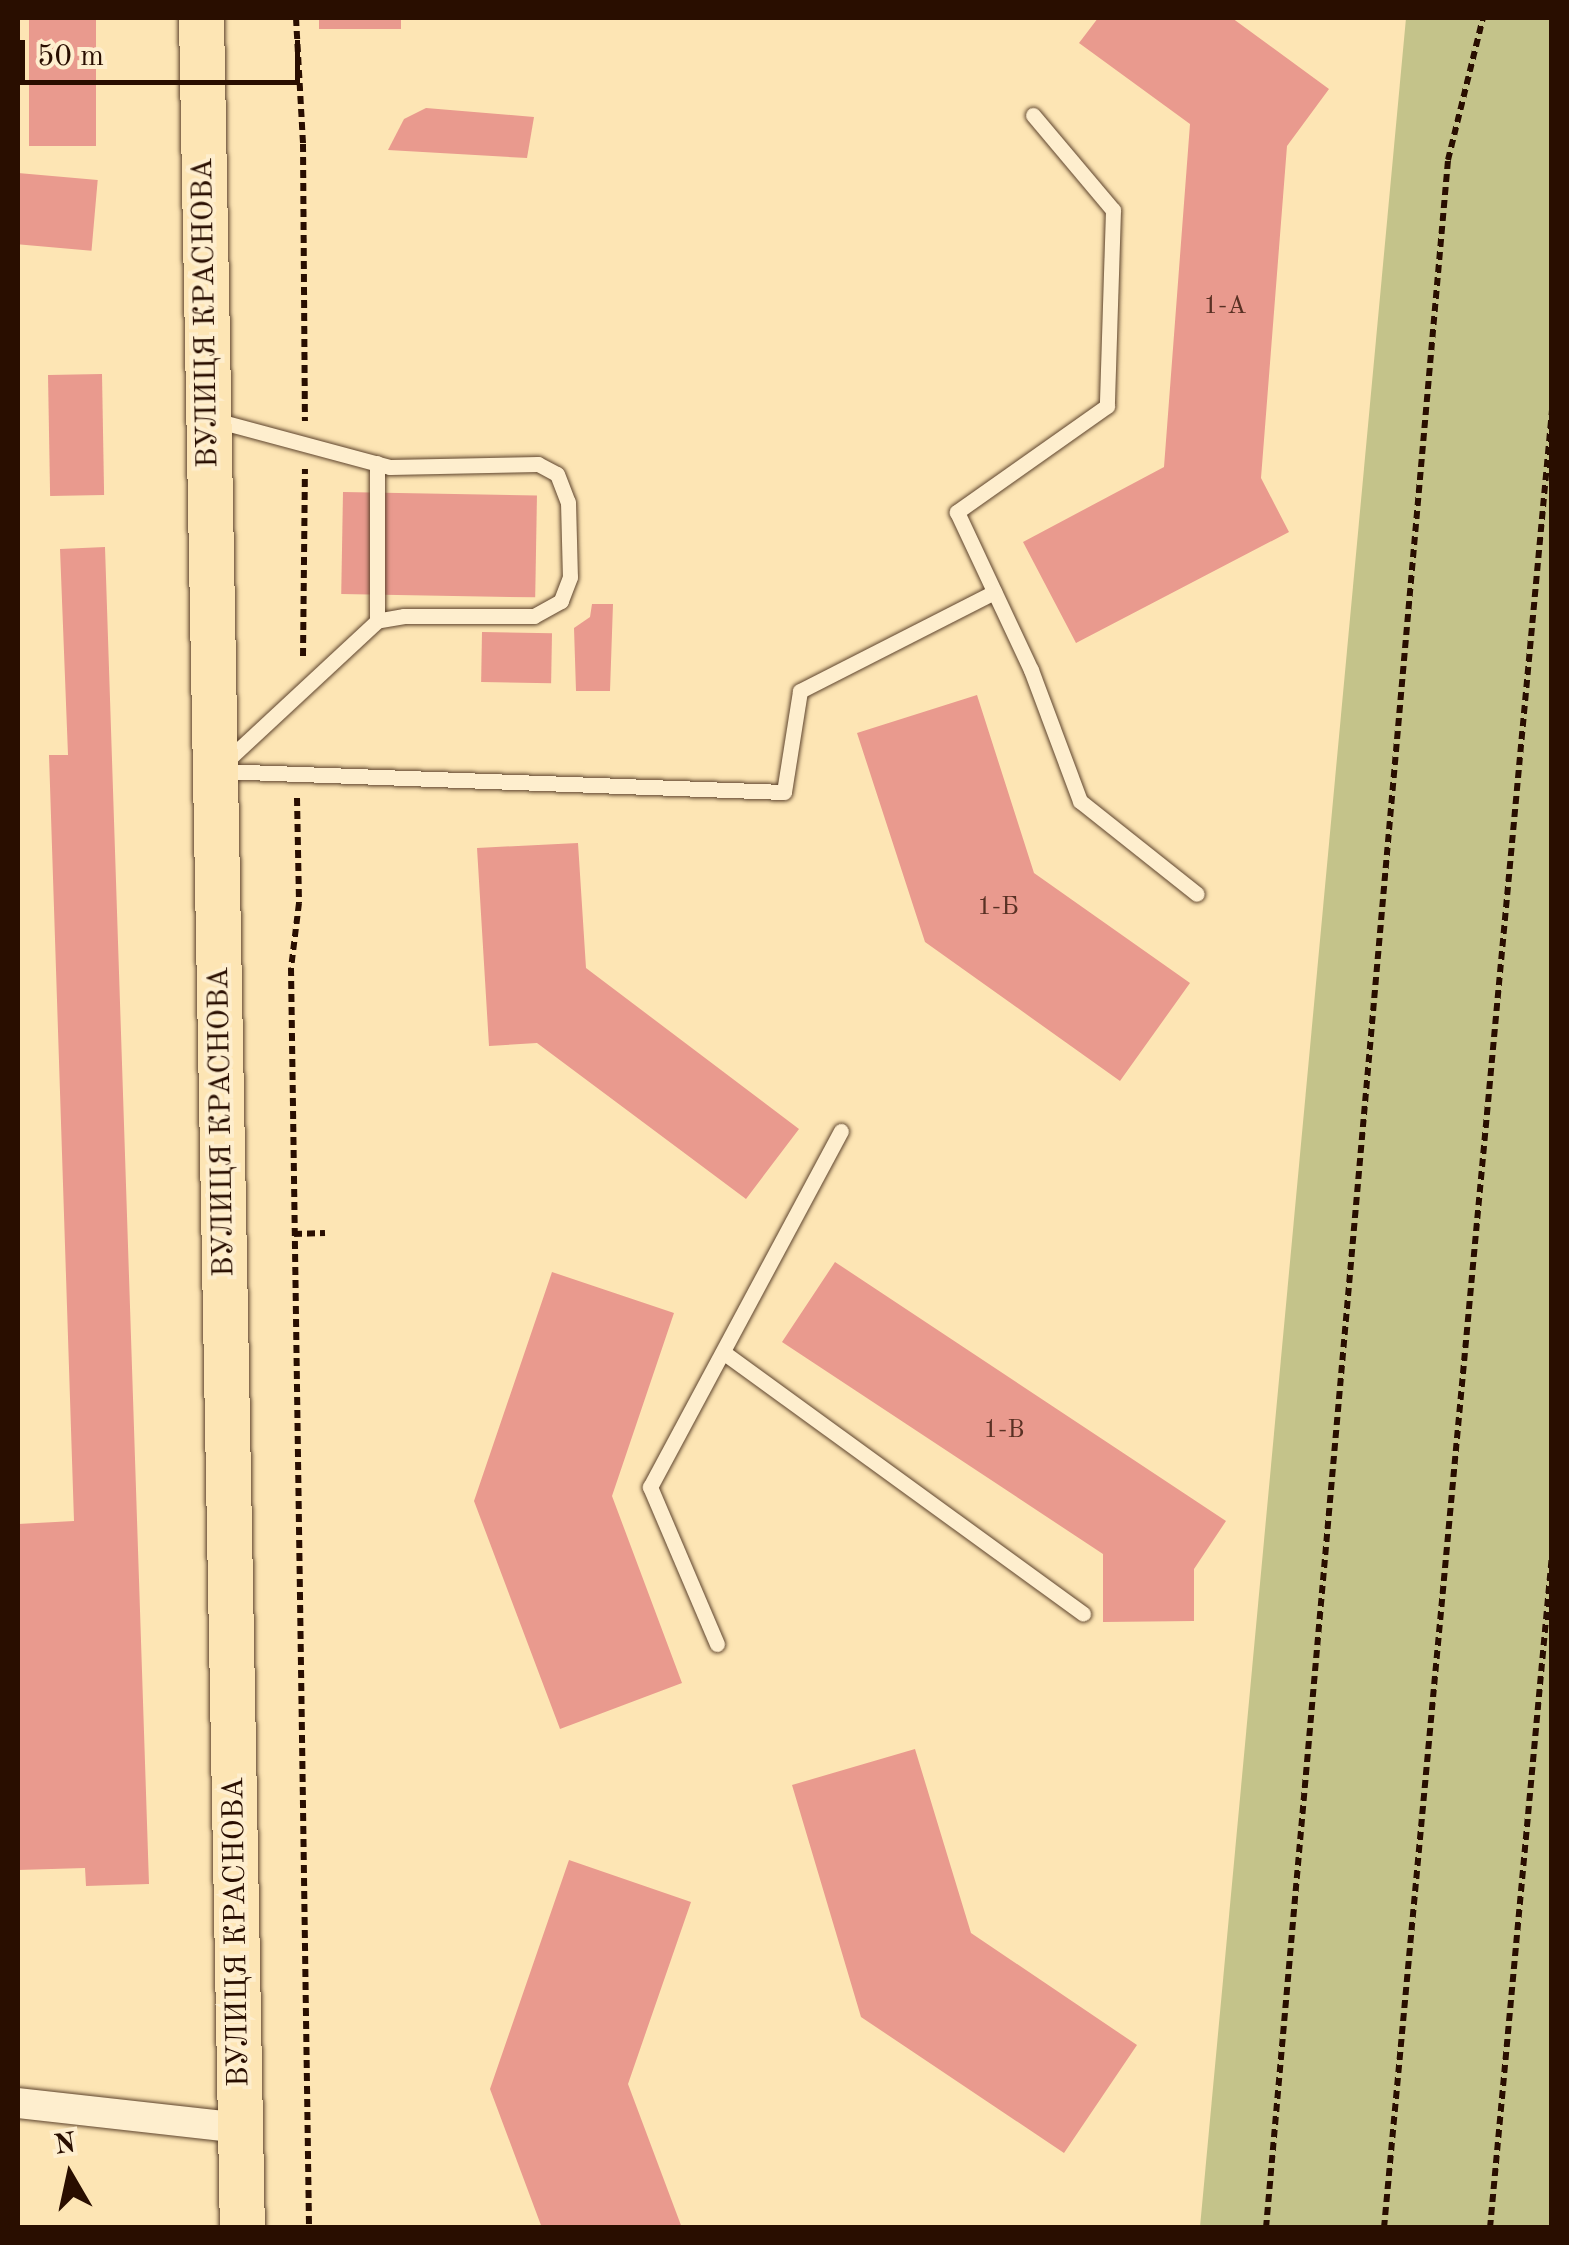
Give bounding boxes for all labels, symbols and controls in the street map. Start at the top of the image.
scale bar [25,20,305,82]
text: 50 m [37,42,104,72]
street label: ВУЛИЦЯ КРАСНОВА [185,158,227,468]
house number: 1-А [1204,292,1246,322]
house number: 1-Б [977,893,1019,923]
street label: ВУЛИЦЯ КРАСНОВА [201,967,243,1277]
house number: 1-В [984,1416,1024,1446]
street label: ВУЛИЦЯ КРАСНОВА [216,1777,258,2087]
north arrow [20,2125,120,2225]
text: N [53,2130,78,2161]

